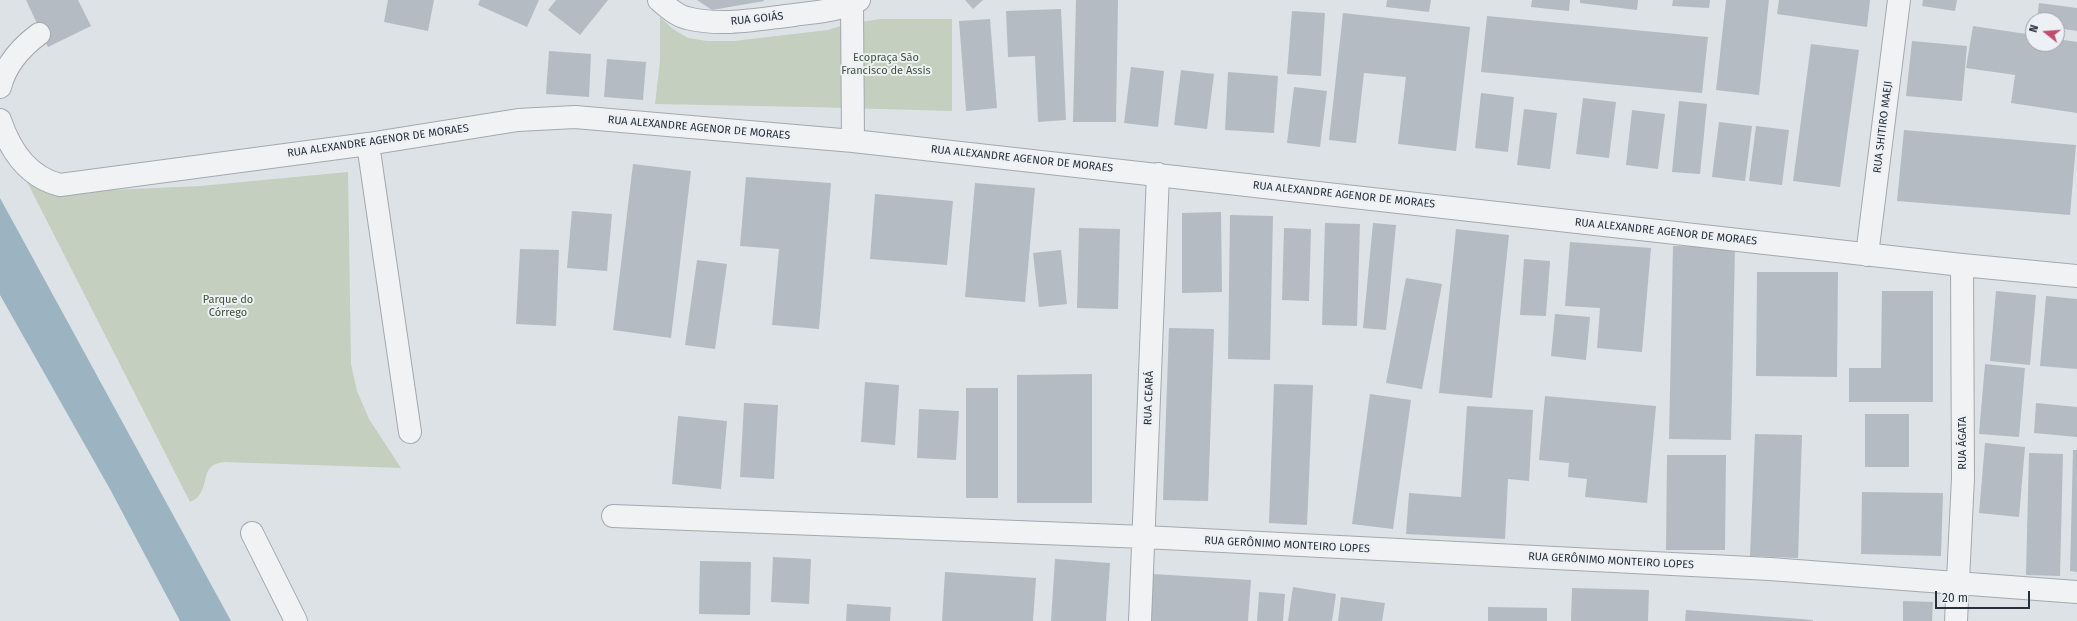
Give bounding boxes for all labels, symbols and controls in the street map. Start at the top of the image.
street label: RUA GOIÁS [730,10,784,28]
north arrow [2025,12,2065,52]
text: N [2027,23,2041,34]
park label: Ecopraça São Francisco de Assis [841,51,931,77]
street label: RUA SHITIRO MAEJI [1871,80,1895,174]
street label: RUA ALEXANDRE AGENOR DE MORAES [607,113,791,143]
street label: RUA ALEXANDRE AGENOR DE MORAES [286,122,470,160]
street label: RUA ALEXANDRE AGENOR DE MORAES [930,143,1114,175]
street label: RUA ALEXANDRE AGENOR DE MORAES [1252,179,1436,211]
street label: RUA ALEXANDRE AGENOR DE MORAES [1574,216,1758,248]
park label: Parque do Córrego [203,293,253,319]
street label: RUA CEARÁ [1141,371,1157,425]
street label: RUA ÁGATA [1956,416,1970,470]
street label: RUA GERÔNIMO MONTEIRO LOPES [1204,534,1370,556]
street label: RUA GERÔNIMO MONTEIRO LOPES [1528,550,1694,572]
scale bar [1937,583,2032,609]
text: 20 m [1942,591,1968,605]

